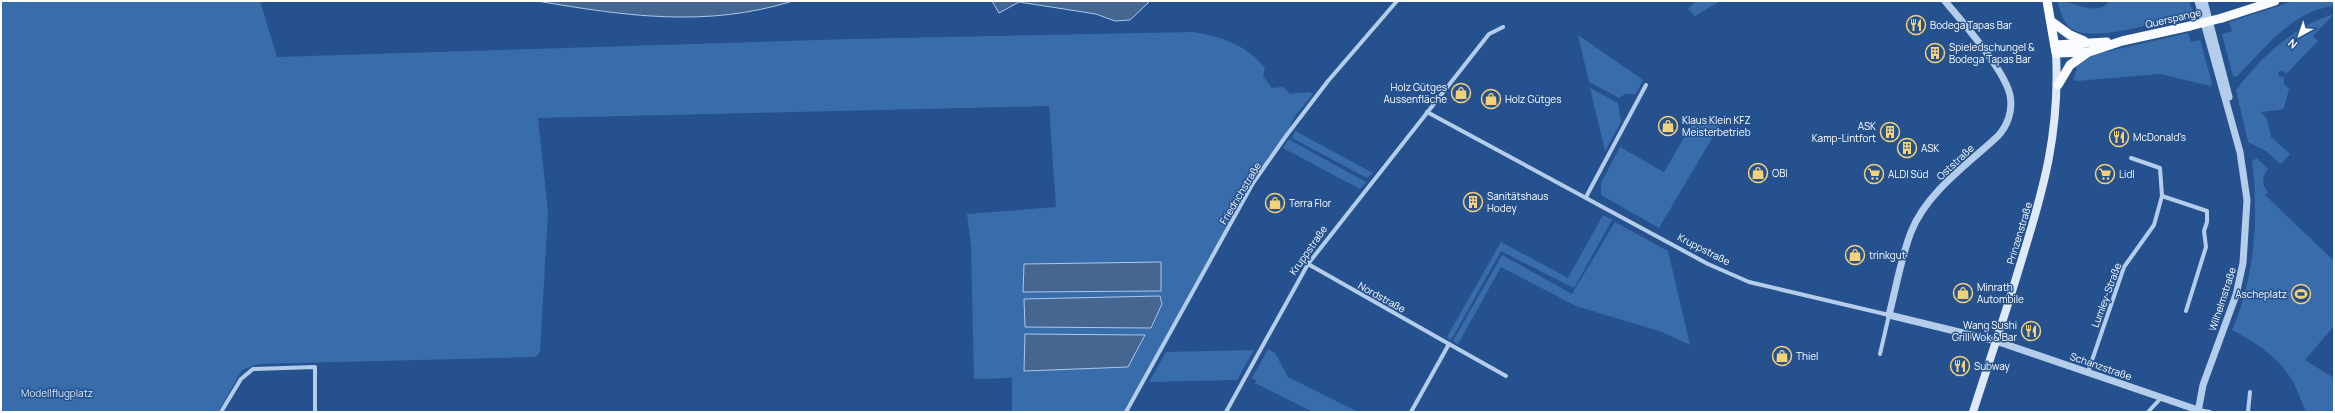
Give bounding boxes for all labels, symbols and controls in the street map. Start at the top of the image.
street label: Querspange [2144,5,2202,31]
restaurant icon: Bodega Tapas Bar [1905,14,1927,36]
north arrow [2279,16,2319,56]
place label: Bodega Tapas Bar [1930,18,2013,32]
text: N [2284,36,2300,52]
place label: Spieledschungel & Bodega Tapas Bar [1949,40,2035,66]
building icon: Spieledschungel & Bodega Tapas Bar [1924,42,1946,64]
place label: Holz Gütges Aussenfläche [1383,80,1447,106]
shop icon: Holz Gütges Aussenfläche [1450,82,1472,104]
shop icon: Holz Gütges [1480,88,1502,110]
place label: Holz Gütges [1505,92,1561,106]
place label: Klaus Klein KFZ Meisterbetrieb [1682,113,1751,139]
shop icon: Klaus Klein KFZ Meisterbetrieb [1657,115,1679,137]
place label: ASK Kamp-Lintfort [1812,119,1876,145]
building icon: ASK Kamp-Lintfort [1879,121,1901,143]
restaurant icon: McDonald's [2108,126,2130,148]
place label: McDonald's [2133,130,2186,144]
building icon: ASK [1896,137,1918,159]
place label: ASK [1921,141,1939,155]
street label: Oststraße [1933,141,1977,183]
street label: Friedrichstraße [1216,159,1264,227]
shop icon: OBI [1747,162,1769,184]
supermarket icon: ALDI Süd [1863,163,1885,185]
supermarket icon: Lidl [2094,163,2116,185]
place label: OBI [1772,166,1788,180]
place label: ALDI Süd [1888,167,1929,181]
place label: Lidl [2119,167,2135,181]
place label: Sanitätshaus Hodey [1487,189,1549,215]
building icon: Sanitätshaus Hodey [1462,191,1484,213]
shop icon: Terra Flor [1264,192,1286,214]
place label: Terra Flor [1289,196,1332,210]
street label: Prinzenstraße [2003,200,2035,266]
street label: Kruppstraße [1286,222,1330,277]
street label: Kruppstraße [1675,230,1733,268]
shop icon: trinkgut [1844,244,1866,266]
place label: trinkgut [1869,248,1906,262]
street label: Lumley-Straße [2088,260,2124,329]
street label: Wilhelmstraße [2205,265,2239,333]
street label: Nordstraße [1356,278,1408,316]
place label: Minrath Autombile [1977,280,2024,306]
shop icon: Minrath Autombile [1952,282,1974,304]
sports icon: Ascheplatz [2290,283,2312,305]
place label: Ascheplatz [2235,287,2287,301]
place label: Wang Sushi Grill Wok & Bar [1952,318,2017,344]
restaurant icon: Wang Sushi Grill Wok & Bar [2020,320,2042,342]
shop icon: Thiel [1771,345,1793,367]
place label: Thiel [1796,349,1818,363]
street label: Schanzstraße [2068,349,2134,383]
restaurant icon: Subway [1949,355,1971,377]
place label: Subway [1974,359,2010,373]
park label: Modellflugplatz [21,386,93,400]

